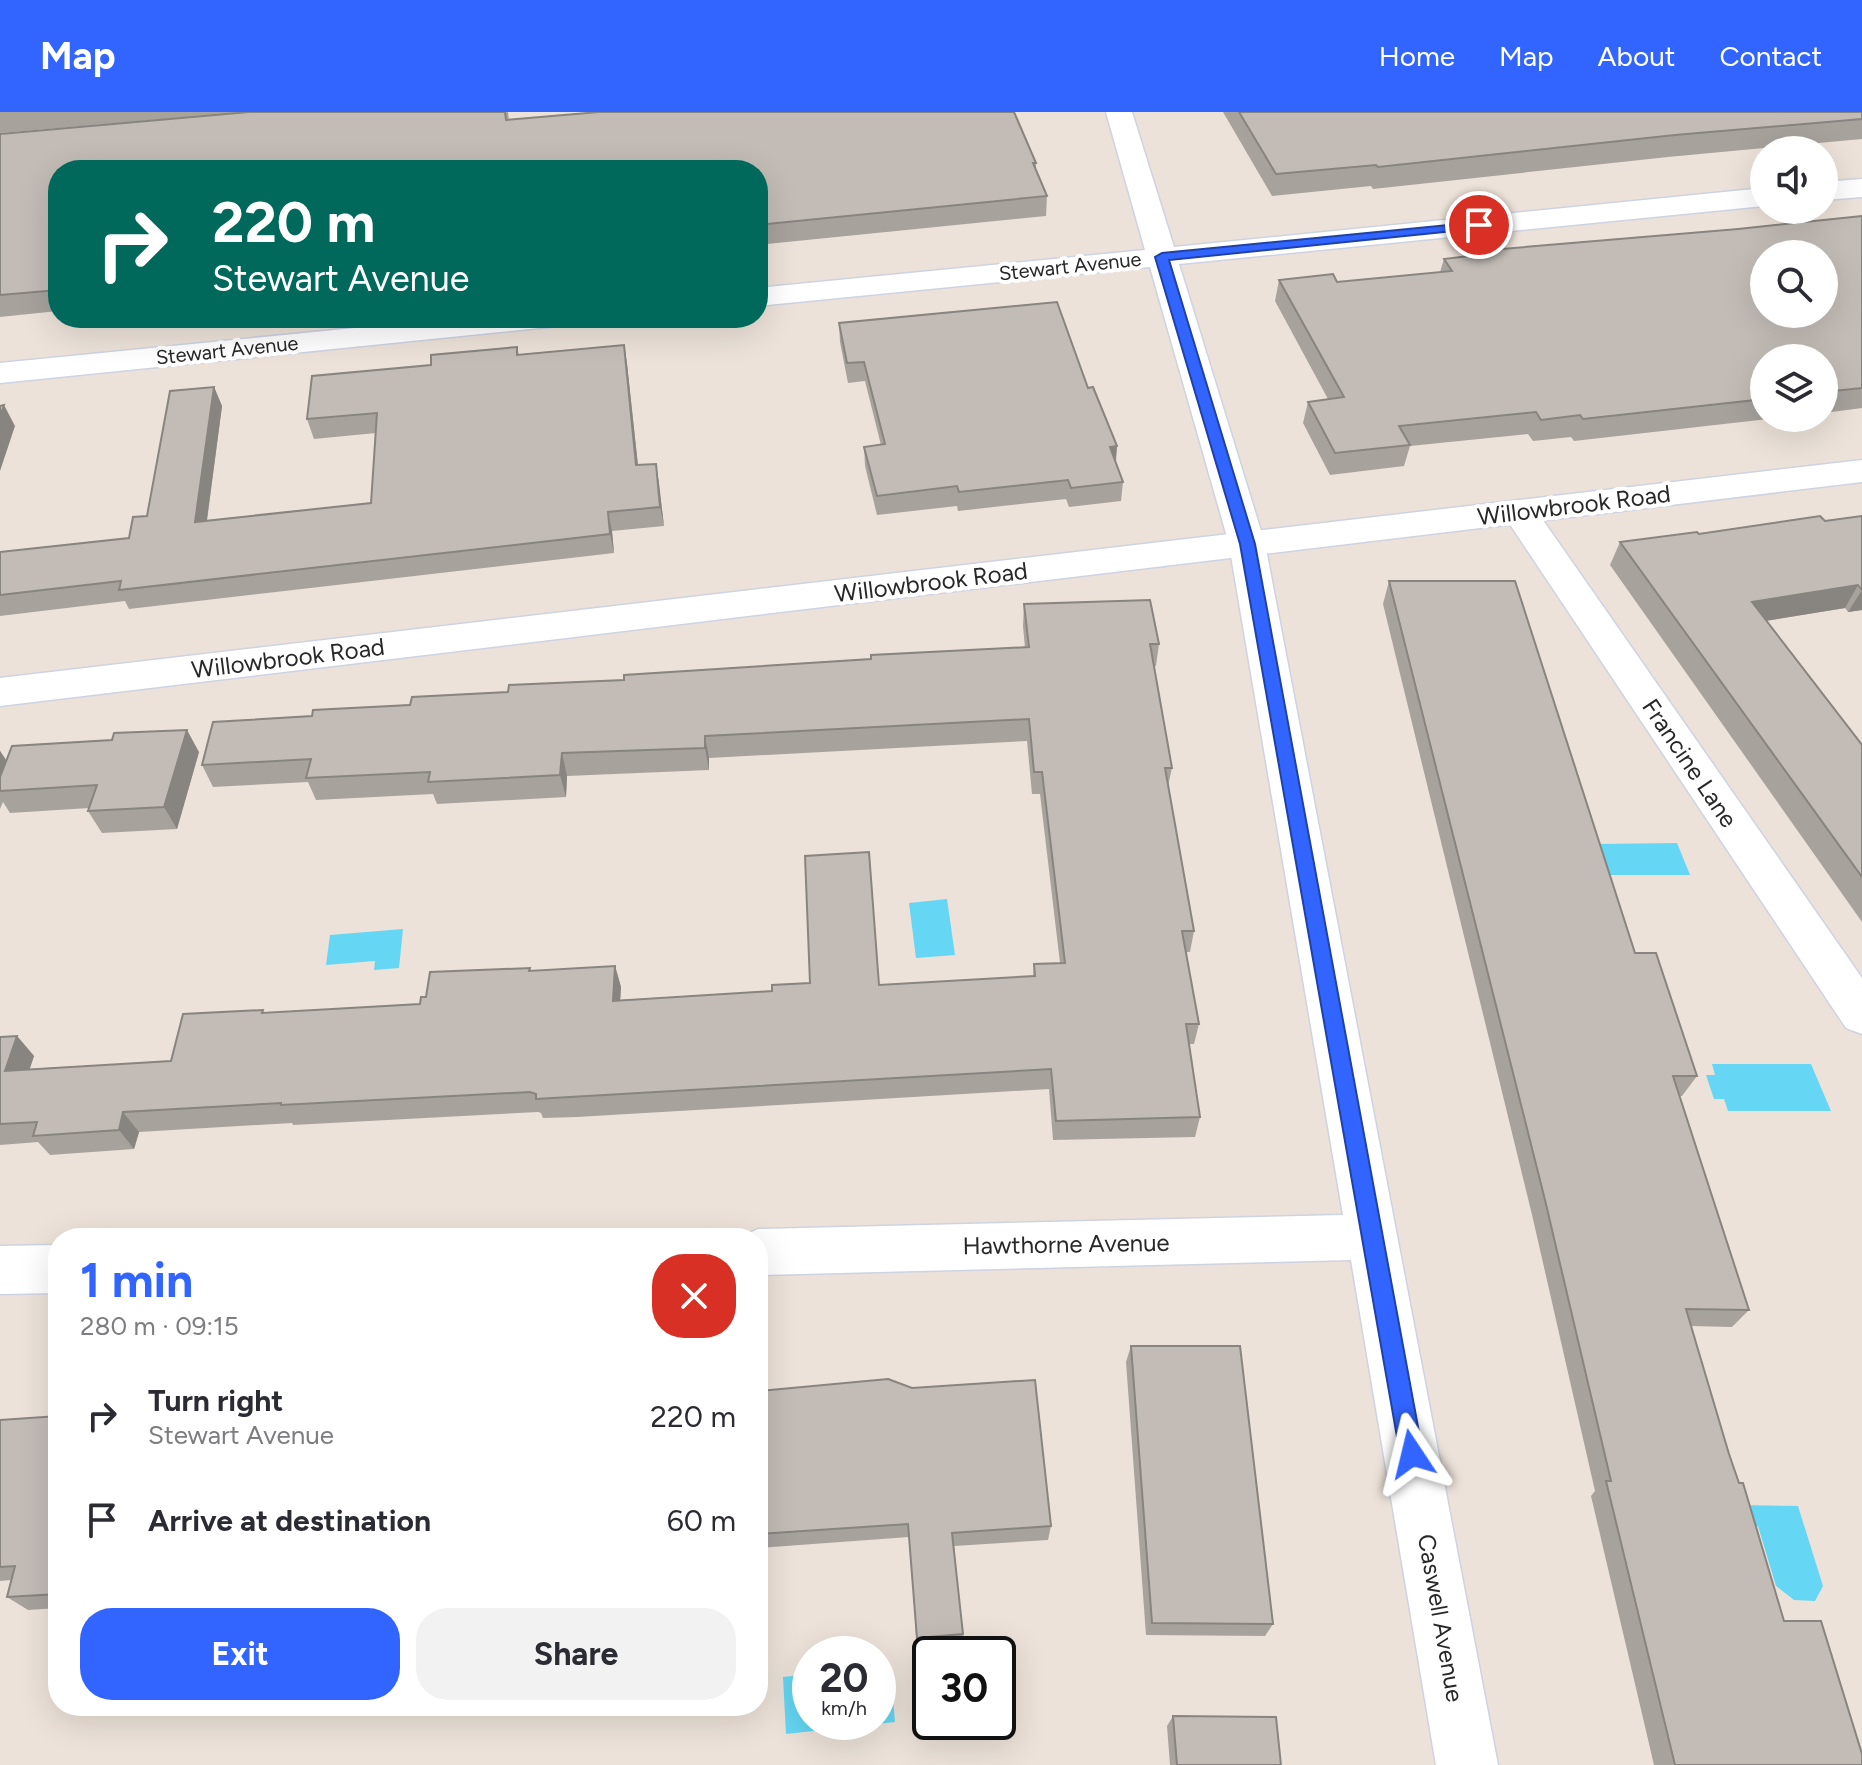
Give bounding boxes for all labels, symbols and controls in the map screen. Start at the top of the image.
text: Map [40,33,116,79]
text: Home [1379,39,1455,73]
text: Map [1499,39,1554,73]
text: About [1598,39,1675,73]
text: Contact [1719,39,1822,73]
map controls [1750,136,1838,432]
button: sound [1750,136,1838,224]
text: 220 m [212,189,375,256]
pin [1445,191,1513,259]
icon: right [80,192,184,296]
icon: arrive [1457,203,1501,247]
button: search [1750,240,1838,328]
street label: Stewart Avenue [998,247,1142,285]
text: Stewart Avenue [212,257,469,300]
street label: Stewart Avenue [155,331,299,369]
button: layers [1750,344,1838,432]
street label: Willowbrook Road [1476,479,1672,531]
street label: Willowbrook Road [833,556,1029,608]
street label: Willowbrook Road [190,632,386,684]
street label: Francine Lane [1636,693,1744,833]
street label: Hawthorne Avenue [962,1228,1170,1260]
text: 1 min [80,1251,193,1309]
button: close [652,1254,736,1338]
text: 280 m · 09:15 [80,1310,239,1342]
text: Turn right [148,1382,283,1419]
icon: right [80,1394,124,1438]
text: 220 m [650,1398,736,1435]
position arrow [1370,1412,1454,1496]
text: Stewart Avenue [148,1419,334,1451]
icon: arrive [80,1498,124,1542]
text: Arrive at destination [148,1502,431,1539]
text: 60 m [667,1502,736,1539]
street label: Caswell Avenue [1412,1532,1470,1704]
button: Exit [80,1608,400,1700]
button: Share [416,1608,736,1700]
speed limit sign: 30 [912,1636,1016,1740]
text: 20 [819,1654,869,1702]
text: km/h [821,1696,867,1720]

